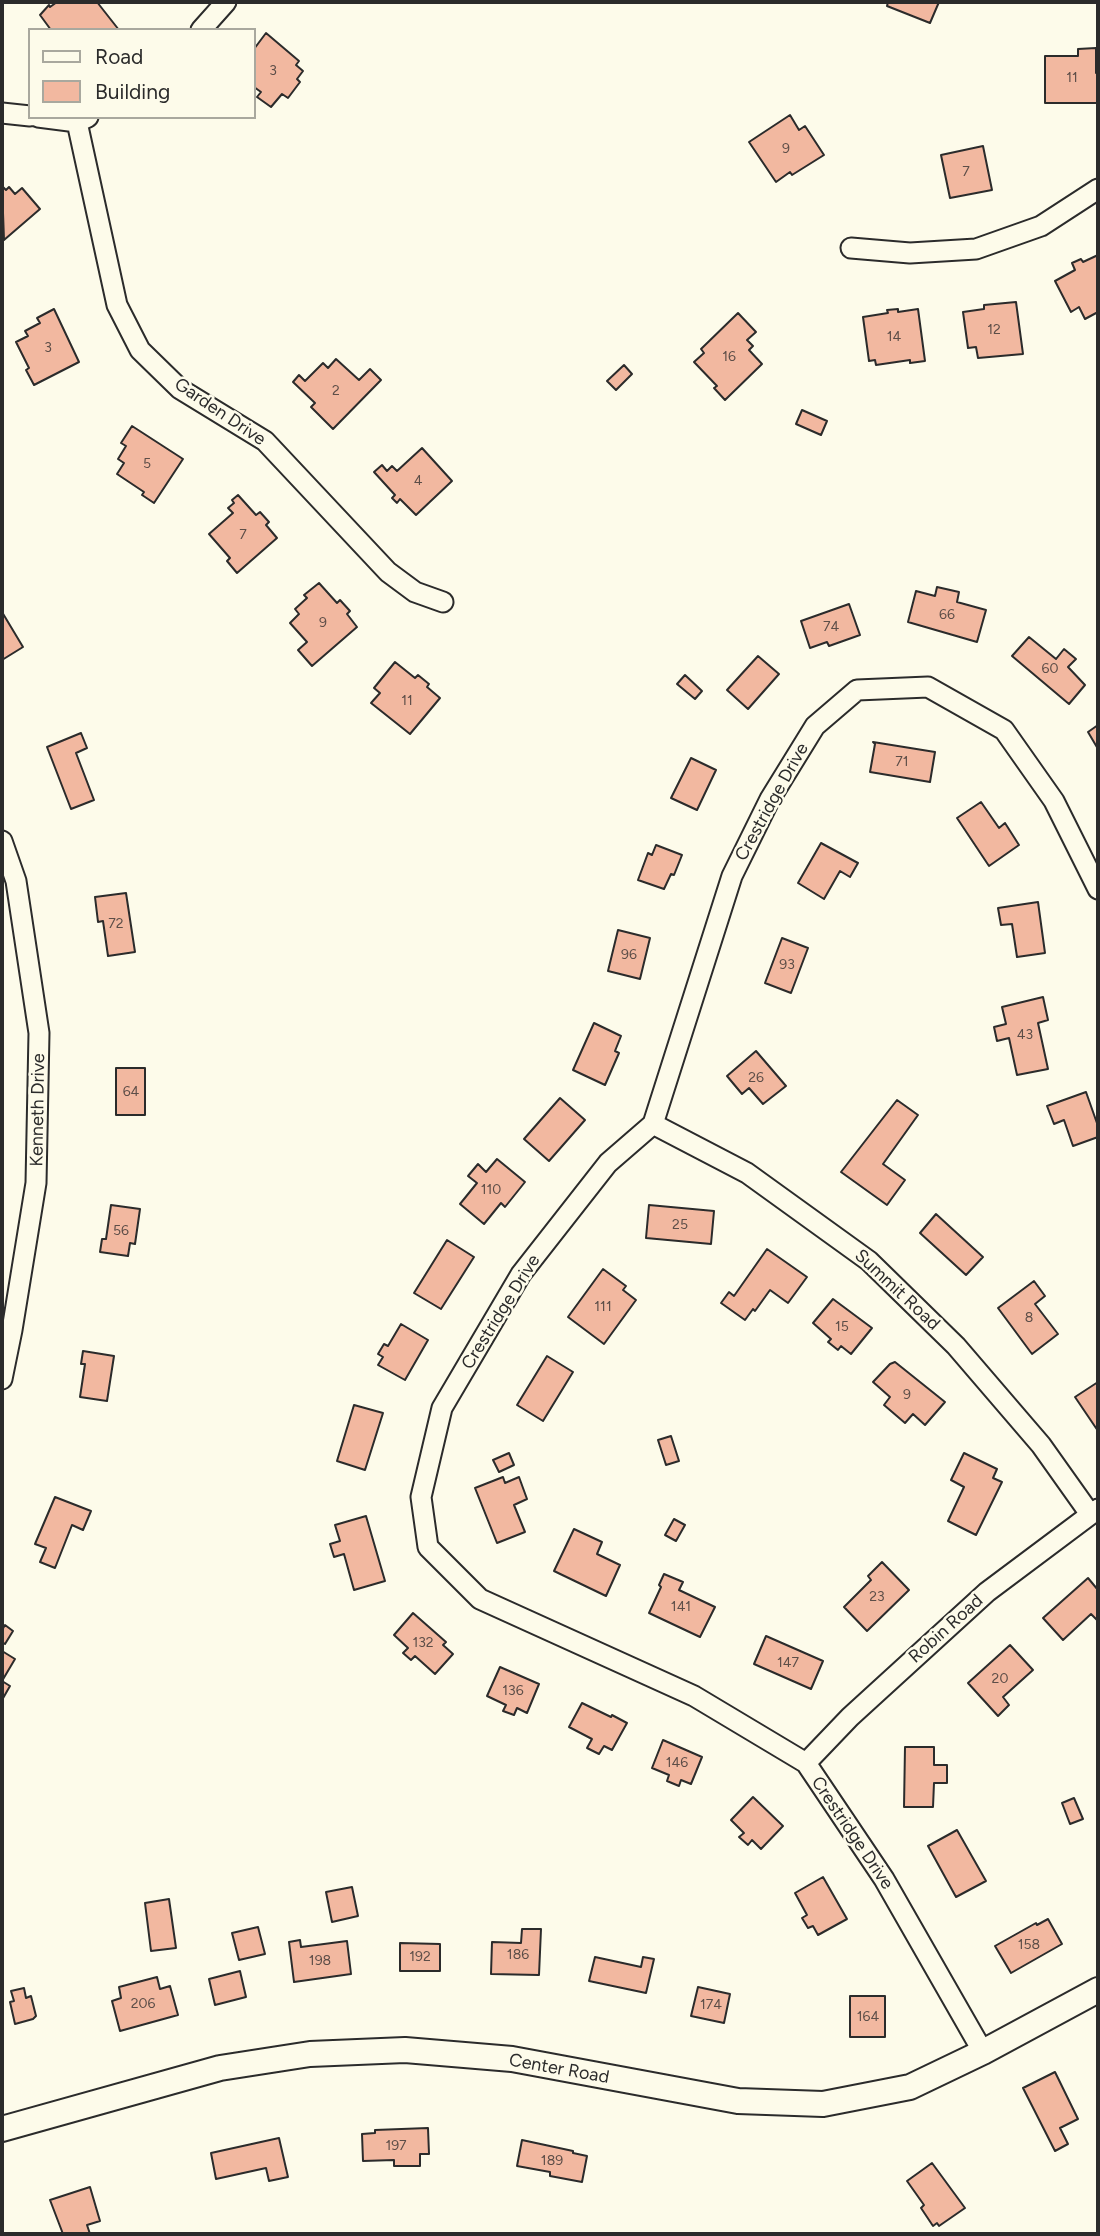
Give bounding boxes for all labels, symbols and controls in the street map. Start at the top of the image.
legend [28,28,256,119]
text: Road [95,44,143,69]
house number: 3 [269,63,277,79]
house number: 11 [1066,70,1078,86]
text: Building [95,79,170,104]
house number: 9 [782,141,790,157]
house number: 7 [962,164,970,180]
house number: 12 [987,322,1001,338]
house number: 14 [887,329,901,345]
house number: 3 [44,340,52,356]
house number: 16 [722,349,736,365]
street label: Garden Drive [170,374,270,450]
house number: 2 [332,383,340,399]
house number: 5 [143,456,151,472]
house number: 4 [414,473,422,489]
house number: 7 [239,527,247,543]
house number: 66 [939,607,955,623]
house number: 9 [319,615,327,631]
house number: 74 [823,619,839,635]
house number: 60 [1042,661,1058,677]
house number: 11 [401,693,413,709]
street label: Crestridge Drive [731,739,813,865]
house number: 71 [895,754,909,770]
house number: 72 [108,916,124,932]
house number: 96 [621,947,637,963]
house number: 93 [779,957,795,973]
house number: 43 [1017,1027,1033,1043]
street label: Kenneth Drive [26,1053,50,1167]
house number: 26 [748,1070,764,1086]
house number: 64 [123,1084,139,1100]
house number: 110 [481,1182,501,1198]
house number: 25 [672,1217,688,1233]
house number: 56 [113,1223,129,1239]
street label: Summit Road [850,1245,944,1335]
street label: Crestridge Drive [457,1251,545,1373]
house number: 111 [594,1299,612,1315]
house number: 8 [1025,1310,1033,1326]
house number: 15 [835,1319,849,1335]
house number: 9 [903,1387,911,1403]
house number: 23 [869,1589,885,1605]
street label: Robin Road [904,1590,988,1668]
house number: 141 [671,1599,691,1615]
house number: 132 [412,1635,434,1651]
house number: 147 [777,1655,799,1671]
house number: 20 [992,1671,1008,1687]
house number: 136 [502,1683,524,1699]
house number: 146 [666,1755,688,1771]
street label: Crestridge Drive [806,1773,898,1893]
house number: 158 [1018,1937,1040,1953]
house number: 186 [507,1947,529,1963]
house number: 192 [409,1949,431,1965]
house number: 198 [309,1953,331,1969]
house number: 206 [131,1996,155,2012]
house number: 174 [700,1997,722,2013]
house number: 164 [857,2009,879,2025]
street label: Center Road [507,2050,611,2088]
house number: 197 [385,2138,407,2154]
house number: 189 [541,2153,563,2169]

